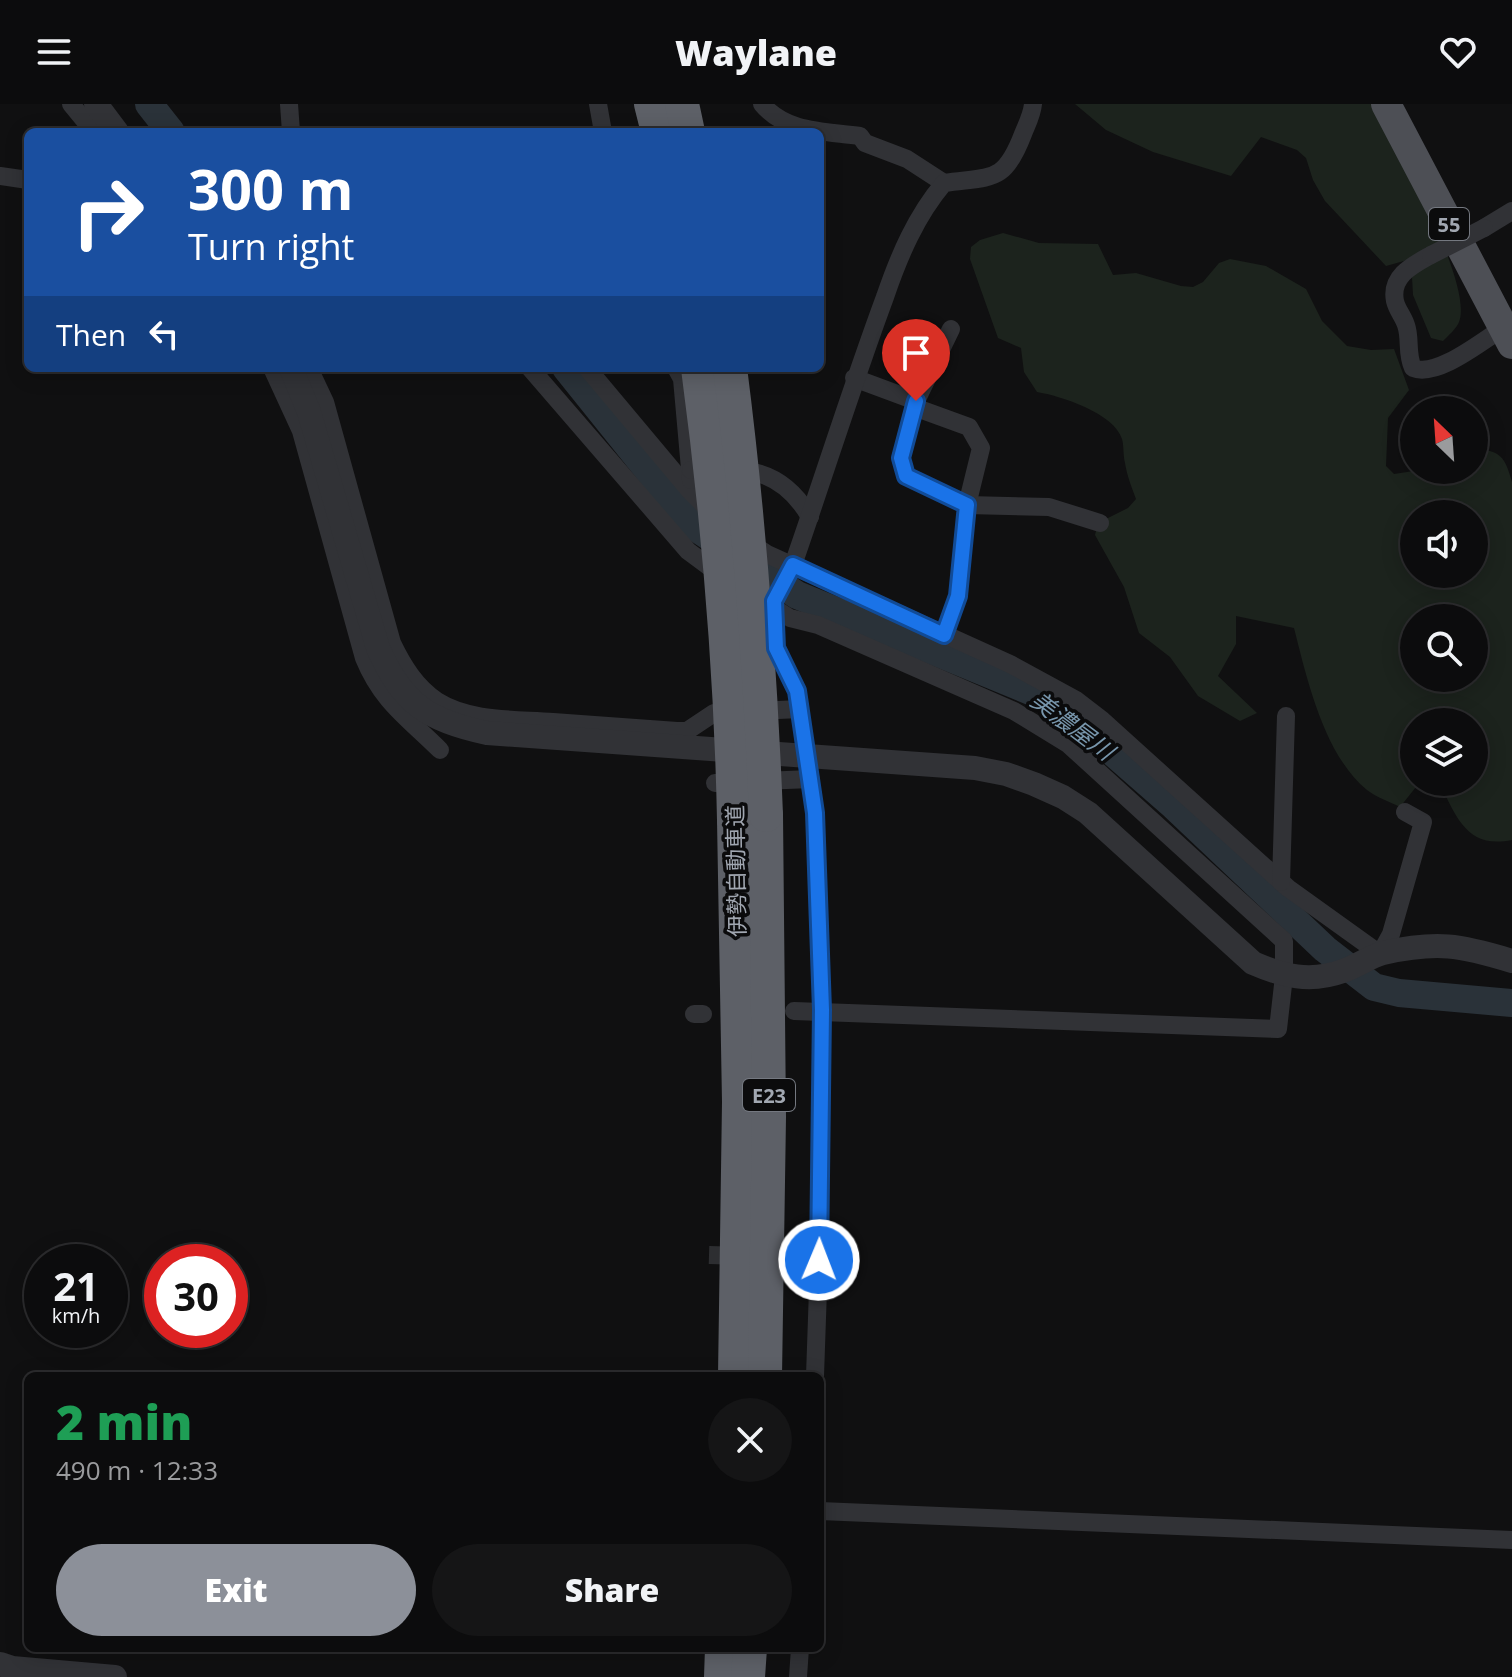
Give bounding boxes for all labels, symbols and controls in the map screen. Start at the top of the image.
text: Waylane [675,28,837,77]
icon: menu [32,30,76,74]
icon: heart [1436,30,1480,74]
text: 300 m [188,150,354,226]
icon: right [56,160,160,264]
road number: 55 [1429,208,1469,240]
text: Turn right [188,222,354,271]
icon: left [142,312,186,356]
text: Then [56,314,126,355]
pin [882,319,950,401]
icon: arrive [894,331,938,375]
north arrow [1400,396,1488,484]
map controls [1400,396,1488,796]
button: sound [1400,500,1488,588]
button: search [1400,604,1488,692]
water label: 美濃屋川 [1025,683,1124,769]
button: layers [1400,708,1488,796]
street label: 伊勢自動車道 [719,805,751,937]
road number: E23 [743,1079,795,1111]
position arrow [777,1218,861,1302]
speed limit sign: 30 [144,1244,248,1348]
text: 21 [53,1258,99,1313]
text: km/h [52,1302,100,1329]
text: 2 min [56,1389,192,1454]
button: close [708,1398,792,1482]
text: 490 m · 12:33 [56,1452,218,1488]
button: Exit [56,1544,416,1636]
button: Share [432,1544,792,1636]

